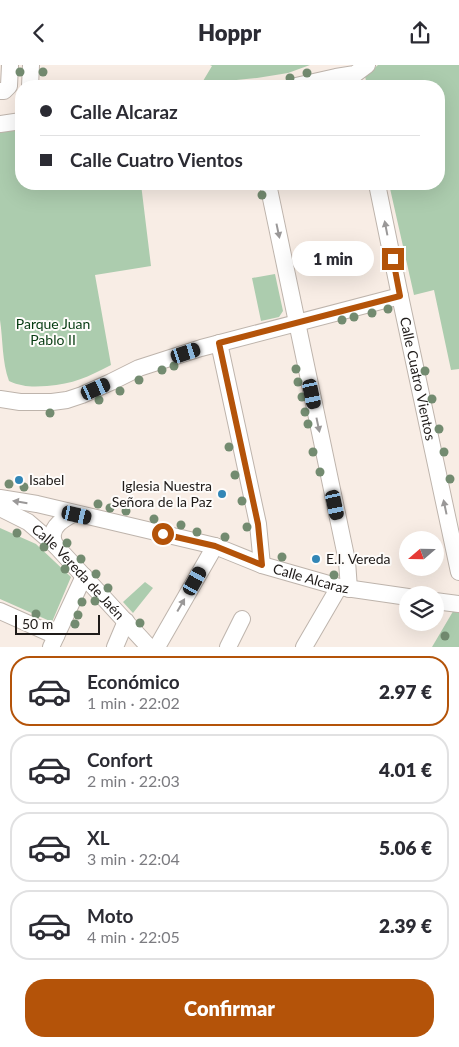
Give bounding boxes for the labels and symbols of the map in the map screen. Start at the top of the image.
one-way arrow [382,220,390,236]
one-way arrow [274,224,282,239]
callout: 1 min [293,241,376,277]
route end [382,248,404,270]
park label: Parque Juan Pablo II [16,315,90,348]
street label: Calle Cuatro Vientos [397,315,440,442]
car [169,341,202,365]
car [79,376,112,402]
car [301,378,322,410]
one-way arrow [314,417,322,432]
place label: Isabel [29,471,64,488]
marker: Isabel [13,474,25,486]
place label: Iglesia Nuestra Señora de la Paz [112,477,212,510]
marker: Iglesia Nuestra Señora de la Paz [216,488,228,500]
car [324,489,345,521]
one-way arrow [11,497,27,505]
one-way arrow [441,499,449,515]
car [60,504,93,526]
street label: Calle Vereda de Jaén [29,520,128,623]
route start [152,523,174,545]
north arrow [399,531,444,576]
place label: E.I. Vereda [326,550,391,567]
marker: E.I. Vereda [310,553,322,565]
street label: Calle Alcaraz [271,560,350,596]
car [181,564,208,598]
one-way arrow [177,598,186,611]
scale bar [15,612,100,635]

